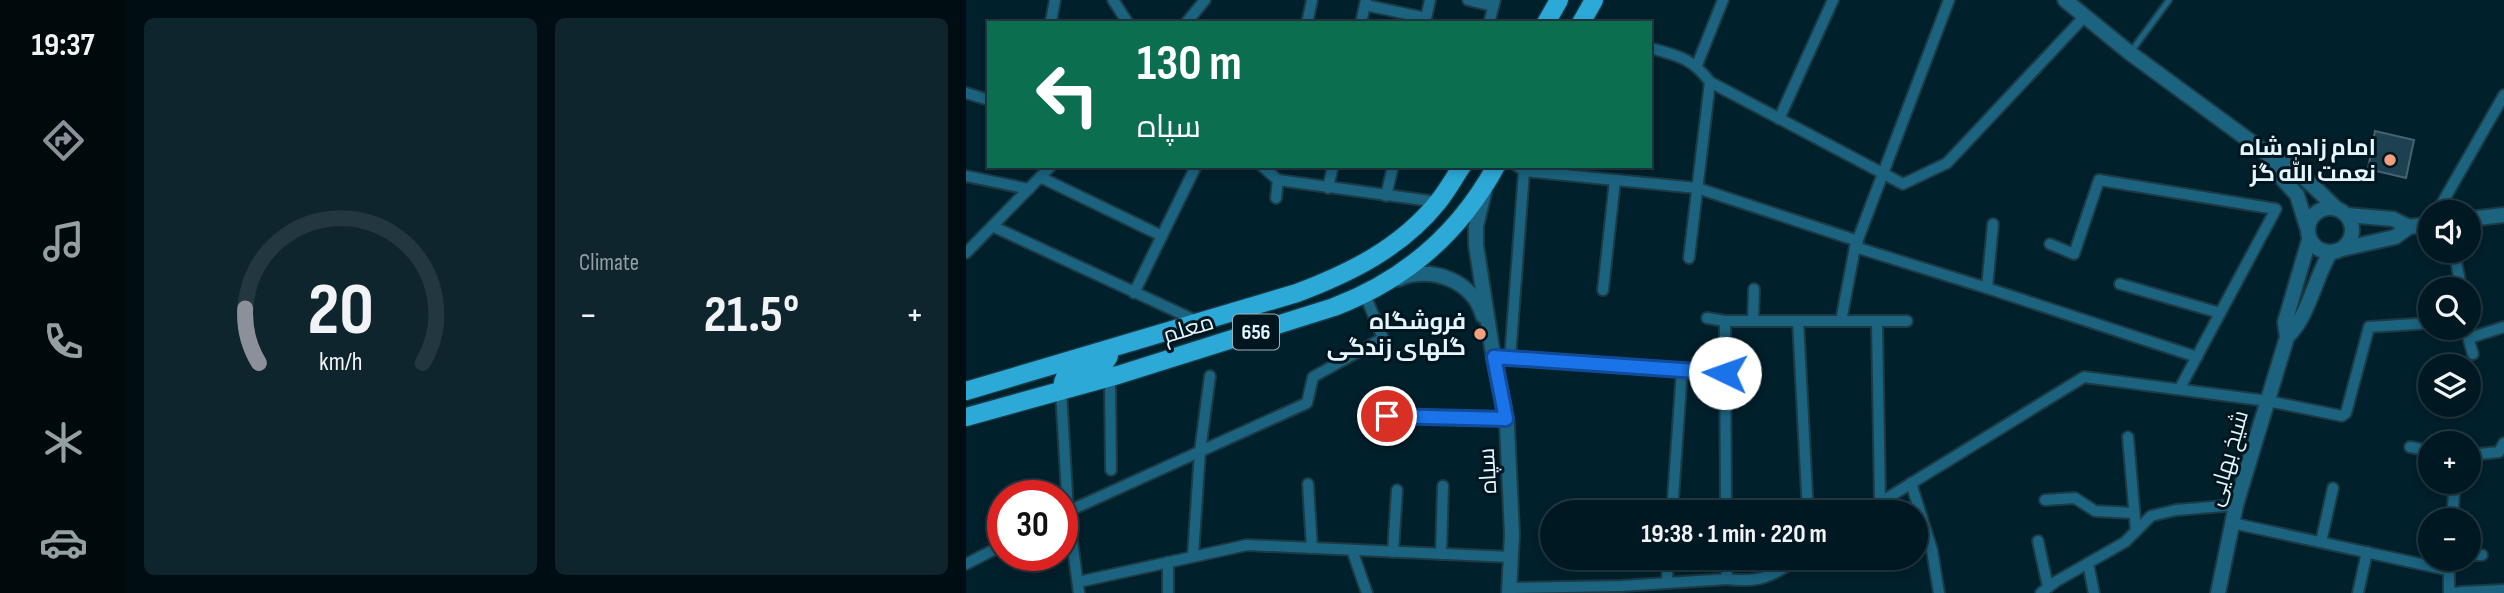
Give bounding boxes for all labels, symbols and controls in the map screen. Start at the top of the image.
text: 19:37 [31,26,95,65]
text: 130 m [1137,35,1242,94]
icon: left [1022,49,1113,140]
text: سپاه [1137,108,1201,147]
icon: directions [39,116,88,165]
place label: امام زاده شاه نعمت الله گز [2240,134,2376,188]
marker: امام زاده شاه نعمت الله گز [2382,152,2398,168]
map controls [2418,200,2481,571]
button: sound [2418,200,2481,263]
icon: music [39,217,88,266]
text: Climate [579,249,639,277]
text: 20 [307,267,374,355]
button: search [2418,277,2481,340]
text: 21.5° [704,284,799,347]
text: − [579,293,598,338]
text: + [905,293,924,338]
street label: معلم [1160,308,1217,351]
place label: فروشگاه گلهای زندگی [1327,308,1466,362]
road number: 656 [1233,314,1279,350]
icon: phone [39,317,88,366]
marker: فروشگاه گلهای زندگی [1472,326,1488,342]
position arrow [1688,336,1762,410]
text: km/h [319,346,362,377]
button: layers [2418,354,2481,417]
pin [1357,386,1417,446]
icon: arrive [1368,397,1406,435]
street label: شیخ بهایی [2201,407,2256,510]
icon: climate [39,418,88,467]
button: + [2418,431,2481,494]
street label: سپاه [1473,447,1503,495]
speed limit sign: 30 [987,480,1078,571]
button: − [2418,508,2481,571]
icon: car [39,518,88,567]
text: 19:38 · 1 min · 220 m [1641,519,1827,550]

